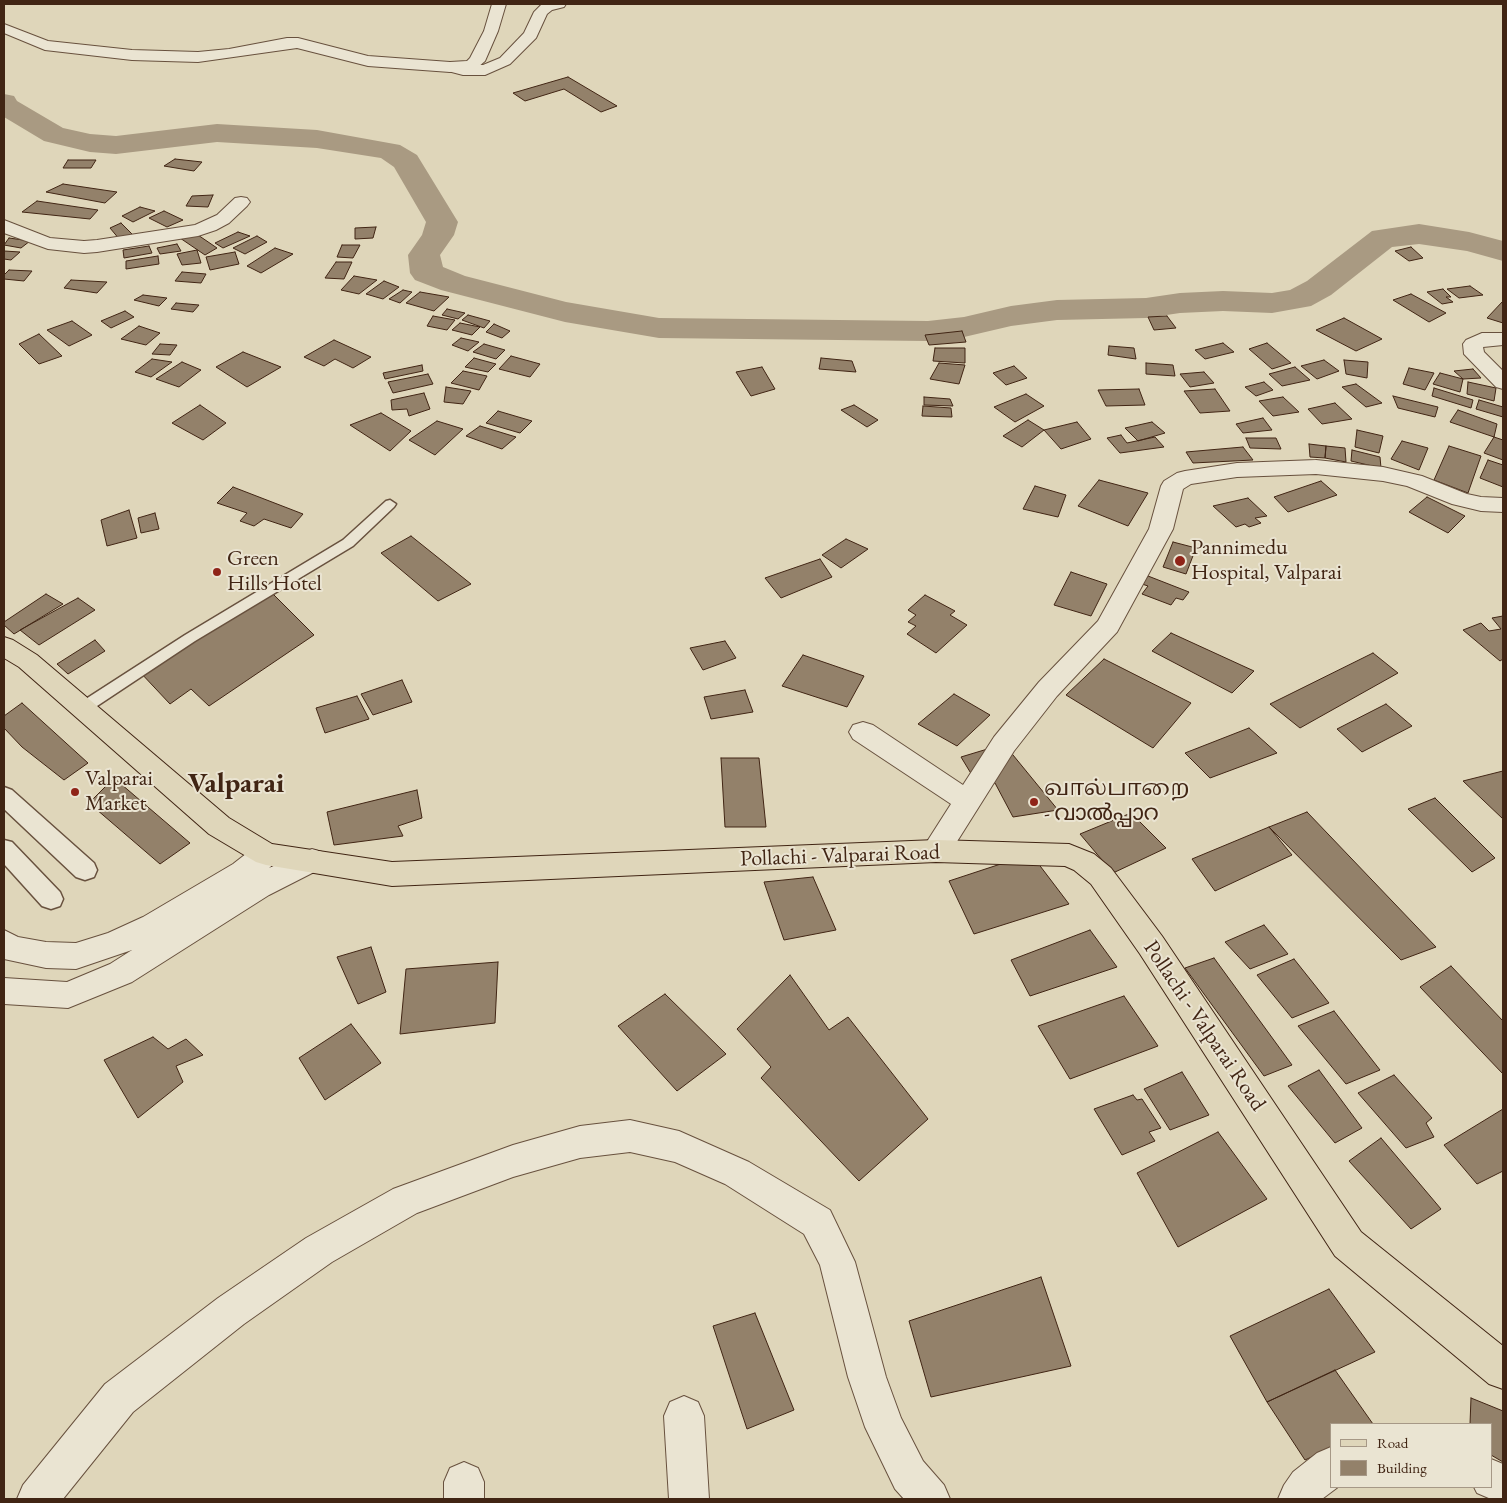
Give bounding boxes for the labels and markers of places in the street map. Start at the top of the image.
place label: Pannimedu Hospital, Valparai [1191,535,1342,586]
place label: Green Hills Hotel [227,546,322,598]
marker: Pannimedu Hospital, Valparai [1173,554,1187,568]
marker: Green Hills Hotel [211,566,223,578]
place label: Valparai Market [85,766,153,818]
place label: வால்பாறை - വാൽപ്പാറ [1044,776,1189,828]
marker: Valparai Market [69,786,81,798]
marker: வால்பாறை - വാൽപ്പാറ [1028,796,1040,808]

